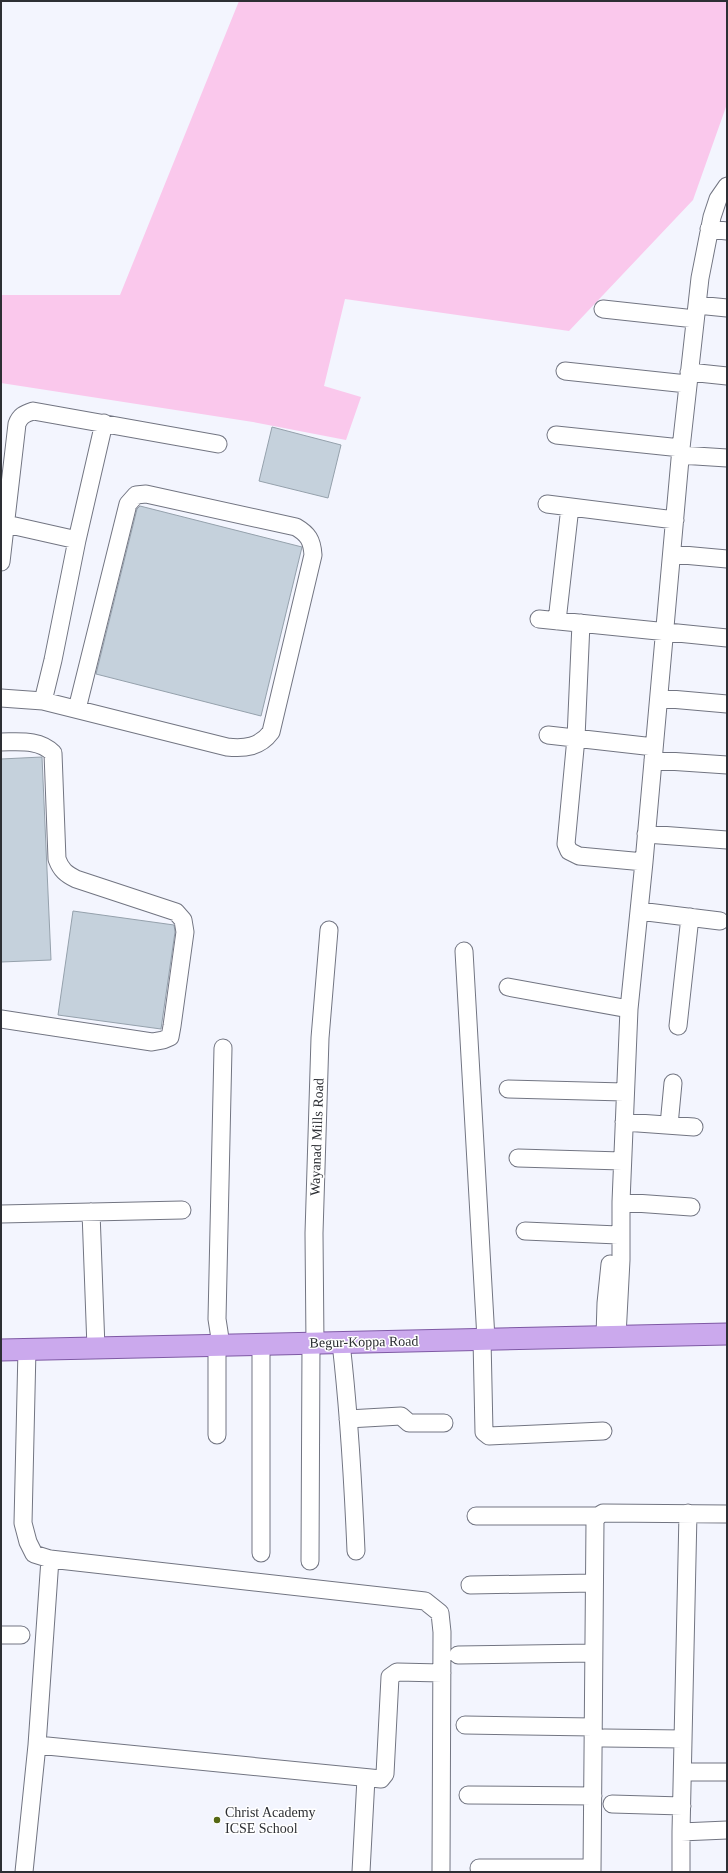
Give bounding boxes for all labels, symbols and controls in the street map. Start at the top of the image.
street label: Wayanad Mills Road [307,1078,327,1196]
street label: Begur-Koppa Road [309,1334,419,1350]
place label: Christ Academy ICSE School [225,1805,316,1836]
marker: Christ Academy ICSE School [212,1815,222,1825]

